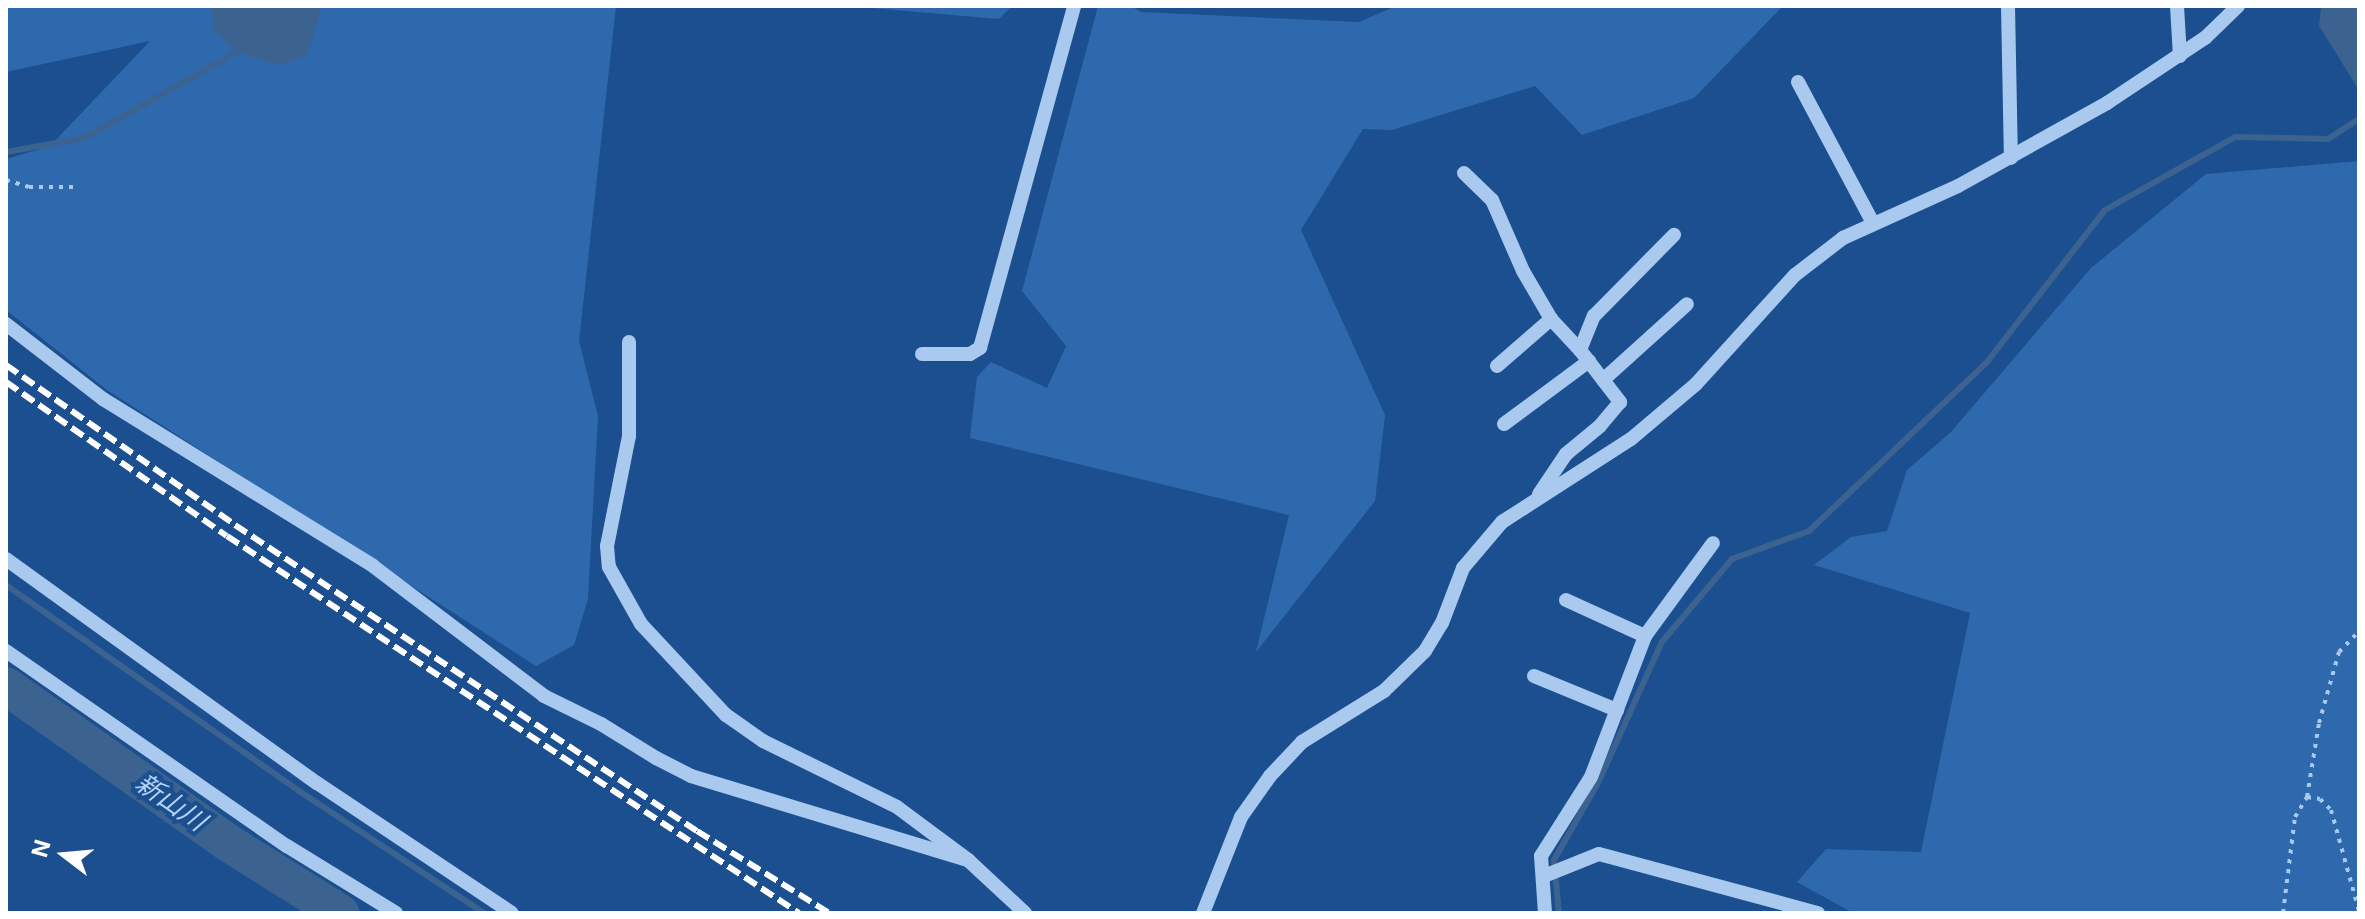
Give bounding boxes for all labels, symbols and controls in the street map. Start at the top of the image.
water label: 新山川 [130,767,212,837]
north arrow [24,815,104,895]
text: N [26,837,56,860]

